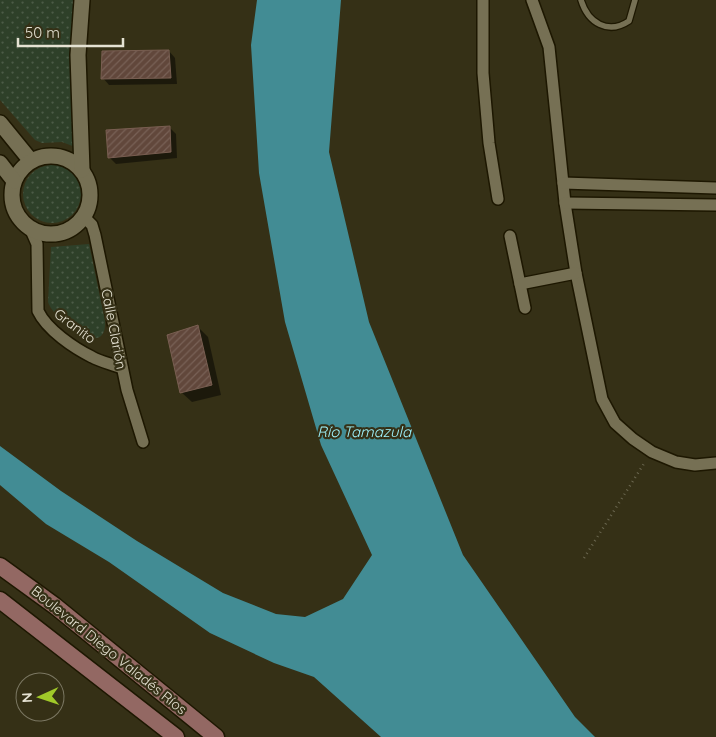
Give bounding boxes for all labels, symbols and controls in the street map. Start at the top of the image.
scale bar [18,15,122,47]
text: 50 m [25,23,60,42]
street label: Calle Clarión [97,287,131,371]
street label: Granito [51,304,99,348]
water label: Río Tamazula [317,422,412,441]
street label: Boulevard Diego Valadés Ríos [28,582,190,718]
north arrow [15,672,65,722]
text: N [18,692,36,703]

